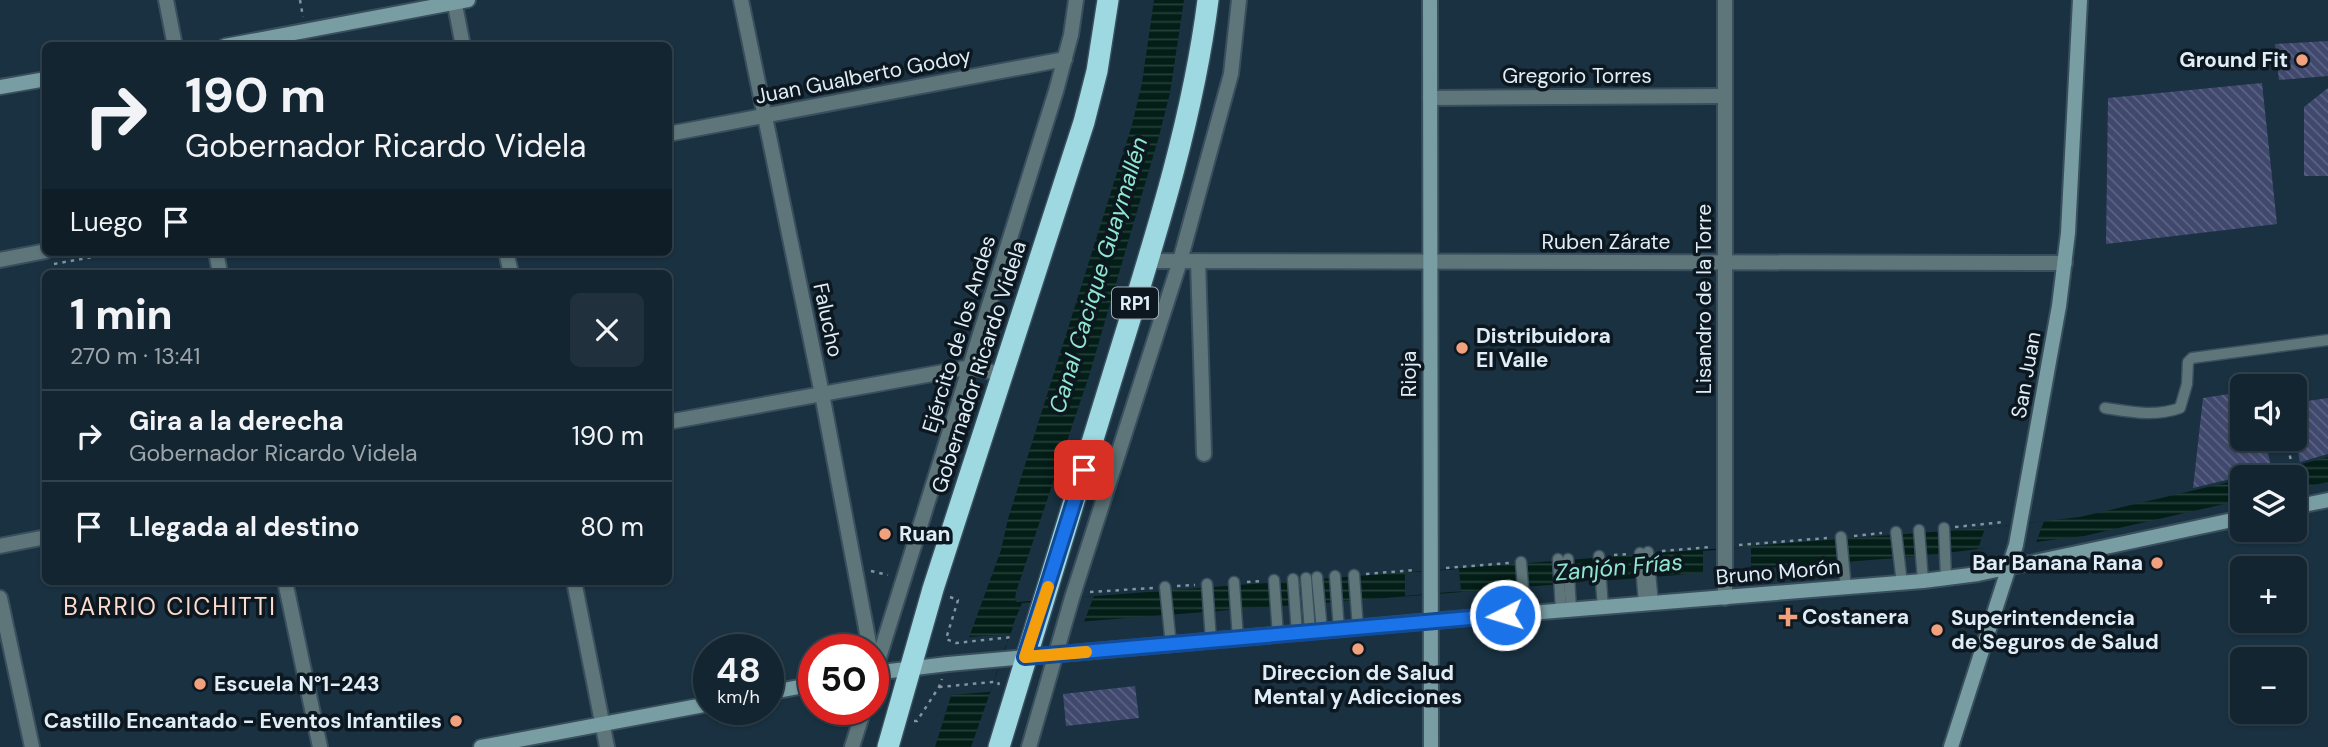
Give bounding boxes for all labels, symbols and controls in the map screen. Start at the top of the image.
street label: Juan Gualberto Godoy [753,41,974,111]
place label: Ground Fit [2179,46,2288,74]
marker: Ground Fit [2294,52,2310,68]
street label: Gregorio Torres [1502,62,1652,90]
text: 190 m [185,63,326,127]
icon: right [70,70,161,161]
text: Gobernador Ricardo Videla [185,125,587,167]
water label: Canal Cacique Guaymallén [1042,133,1154,417]
icon: arrive [157,203,195,241]
street label: Lisandro de la Torre [1690,204,1718,394]
text: Luego [70,205,143,239]
street label: Ruben Zárate [1542,228,1670,256]
street label: Ejército de los Andes [916,232,1002,436]
street label: Gobernador Ricardo Videla [925,237,1033,497]
street label: Falucho [806,280,850,360]
text: 1 min [70,287,173,342]
road number: RP1 [1112,288,1158,318]
button: close [570,293,644,367]
place label: Distribuidora El Valle [1476,322,1611,374]
street label: San Juan [2005,330,2047,420]
marker: Distribuidora El Valle [1454,340,1470,356]
text: 270 m · 13:41 [70,341,201,371]
street label: Rioja [1395,351,1423,397]
map controls [2230,374,2307,724]
button: sound [2230,374,2307,451]
text: Gira a la derecha [129,404,344,438]
icon: right [70,417,108,455]
text: 190 m [572,419,644,453]
text: Gobernador Ricardo Videla [129,438,418,468]
pin [1054,440,1114,500]
icon: arrive [1065,451,1103,489]
button: layers [2230,465,2307,542]
icon: arrive [70,508,108,546]
text: Llegada al destino [129,510,360,544]
text: 80 m [580,510,644,544]
place label: Ruan [899,520,950,548]
marker: Ruan [877,526,893,542]
water label: Zanjón Frías [1554,546,1684,588]
place label: Bar Banana Rana [1972,549,2143,577]
street label: Bruno Morón [1715,553,1841,591]
marker: Bar Banana Rana [2149,555,2165,571]
button: + [2230,556,2307,633]
position arrow [1468,578,1542,652]
district label: BARRIO CICHITTI [63,591,277,622]
place label: Costanera [1802,603,1909,631]
place label: Superintendencia de Seguros de Salud [1951,604,2159,656]
marker: Costanera [1780,609,1796,625]
marker: Superintendencia de Seguros de Salud [1929,622,1945,638]
speed limit sign: 50 [798,634,889,725]
marker: Direccion de Salud Mental y Adicciones [1350,641,1366,657]
text: 48 [716,647,761,693]
button: − [2230,647,2307,724]
place label: Direccion de Salud Mental y Adicciones [1254,659,1462,711]
place label: Escuela N°1-243 [214,670,380,698]
marker: Escuela N°1-243 [192,676,208,692]
text: km/h [717,685,760,709]
place label: Castillo Encantado - Eventos Infantiles [44,707,442,735]
marker: Castillo Encantado - Eventos Infantiles [448,713,464,729]

